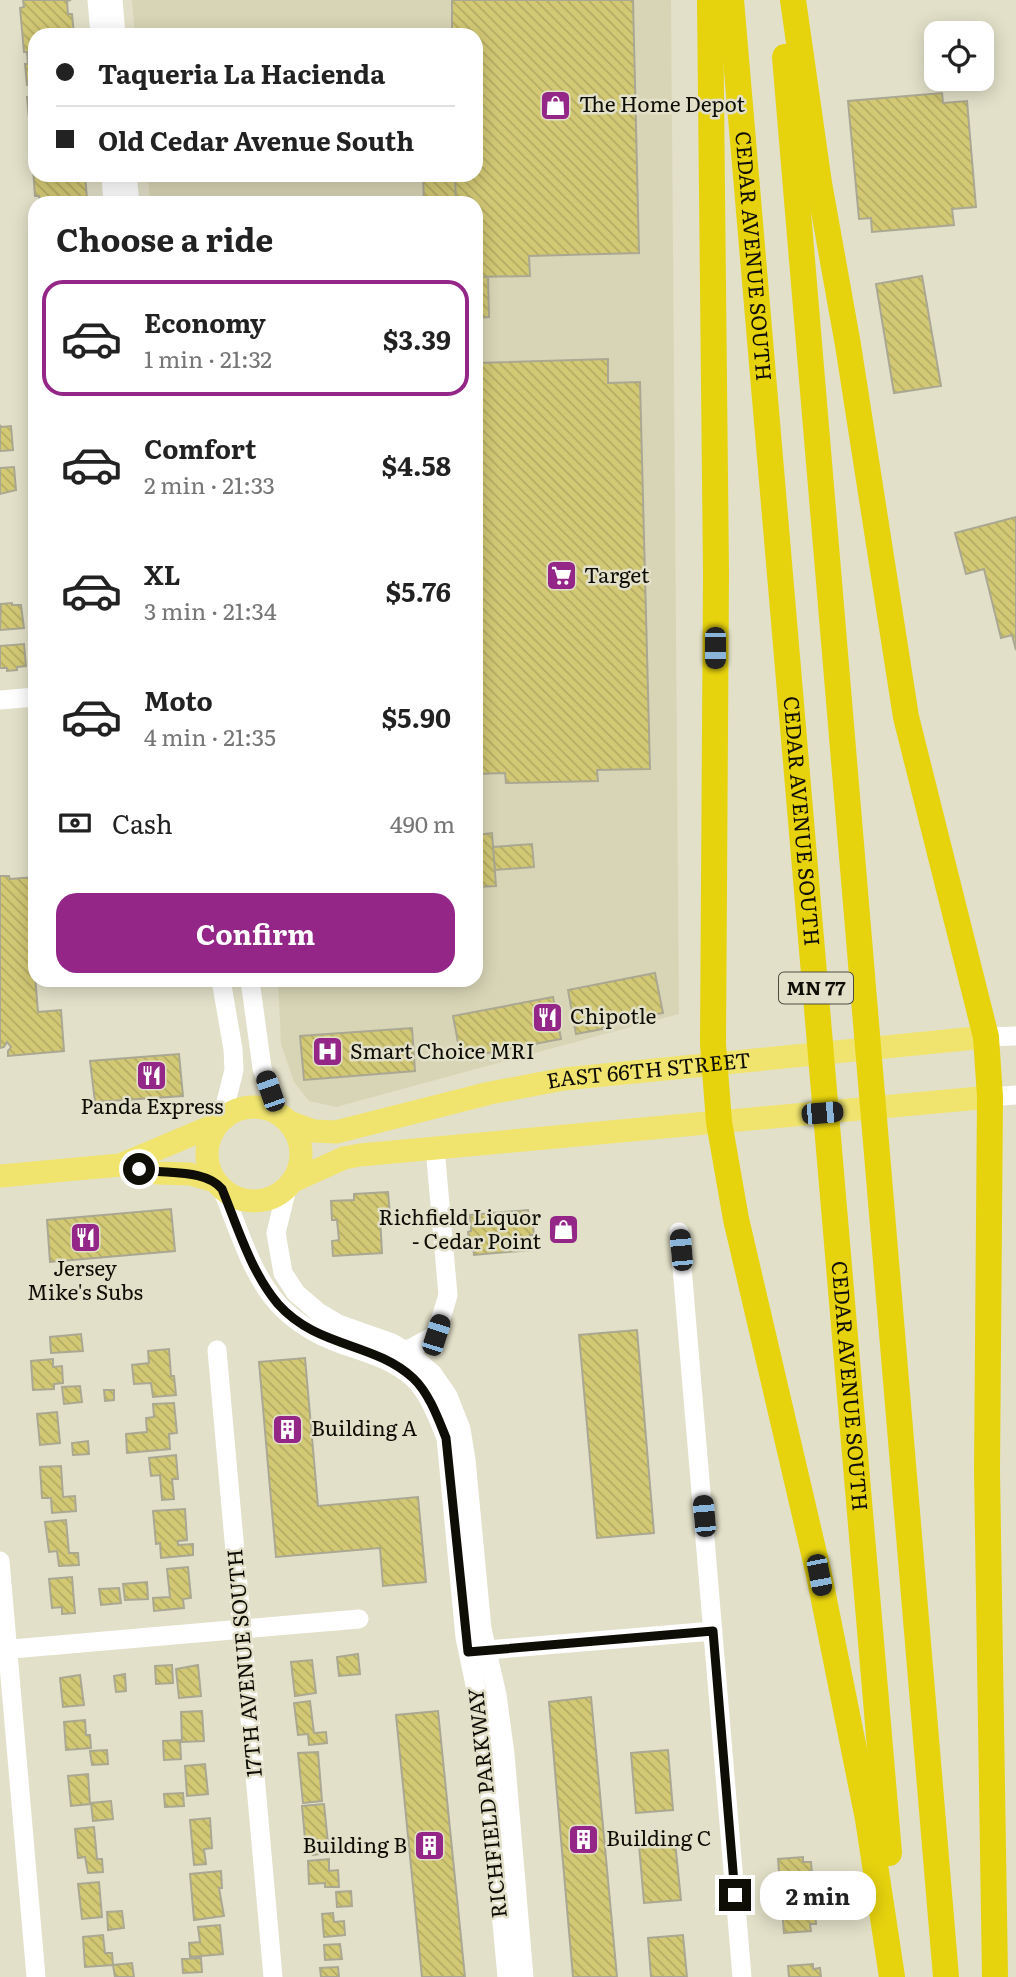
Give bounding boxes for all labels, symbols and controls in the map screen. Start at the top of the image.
map controls [924,21,994,91]
button: locate [924,21,994,91]
text: Taqueria La Hacienda [98,53,385,92]
place label: The Home Depot [579,87,745,118]
shop icon: The Home Depot [539,88,573,122]
text: Old Cedar Avenue South [98,120,414,159]
street label: CEDAR AVENUE SOUTH [729,130,781,382]
text: Choose a ride [56,214,273,262]
text: Economy [144,302,266,341]
icon: car [60,307,123,370]
text: $3.39 [383,319,451,358]
text: 1 min · 21:32 [144,341,272,375]
text: Comfort [144,428,256,467]
icon: car [60,433,123,496]
text: $4.58 [382,445,451,484]
text: 2 min · 21:33 [144,467,275,501]
text: XL [144,554,181,593]
place label: Target [584,558,650,589]
icon: car [60,559,123,622]
supermarket icon: Target [544,559,578,593]
text: $5.76 [386,571,451,610]
text: 3 min · 21:34 [144,593,277,627]
car [705,627,726,669]
text: Moto [144,680,213,719]
icon: car [60,685,123,748]
street label: CEDAR AVENUE SOUTH [777,695,830,947]
text: $5.90 [382,697,451,736]
text: 4 min · 21:35 [144,719,276,753]
text: Cash [112,803,173,842]
icon: cash [56,804,94,842]
text: 490 m [390,806,455,840]
button: Confirm [56,893,455,973]
road number: MN 77 [779,972,853,1004]
place label: Chipotle [570,999,657,1030]
restaurant icon: Chipotle [530,1000,564,1034]
place label: Smart Choice MRI [350,1034,535,1065]
hospital icon: Smart Choice MRI [310,1035,344,1069]
street label: EAST 66TH STREET [544,1042,752,1095]
restaurant icon: Panda Express [135,1058,169,1092]
car [254,1068,287,1114]
place label: Panda Express [80,1089,224,1120]
car [801,1101,844,1125]
route start [123,1153,155,1185]
place label: Richfield Liquor - Cedar Point [379,1200,542,1255]
shop icon: Richfield Liquor - Cedar Point [547,1213,581,1247]
restaurant icon: Jersey Mike's Subs [68,1220,102,1254]
car [669,1228,694,1272]
place label: Jersey Mike's Subs [27,1251,143,1306]
street label: CEDAR AVENUE SOUTH [826,1259,878,1512]
car [420,1312,453,1358]
place label: Building A [311,1411,418,1442]
building icon: Building A [271,1412,305,1446]
car [692,1494,717,1538]
street label: 17TH AVENUE SOUTH [217,1548,268,1778]
car [805,1552,834,1598]
street label: RICHFIELD PARKWAY [458,1687,513,1920]
place label: Building C [606,1821,711,1852]
building icon: Building C [566,1822,600,1856]
place label: Building B [302,1828,407,1859]
building icon: Building B [413,1829,447,1863]
callout: 2 min [760,1870,875,1920]
text: 2 min [786,1878,850,1912]
route end [719,1879,751,1911]

